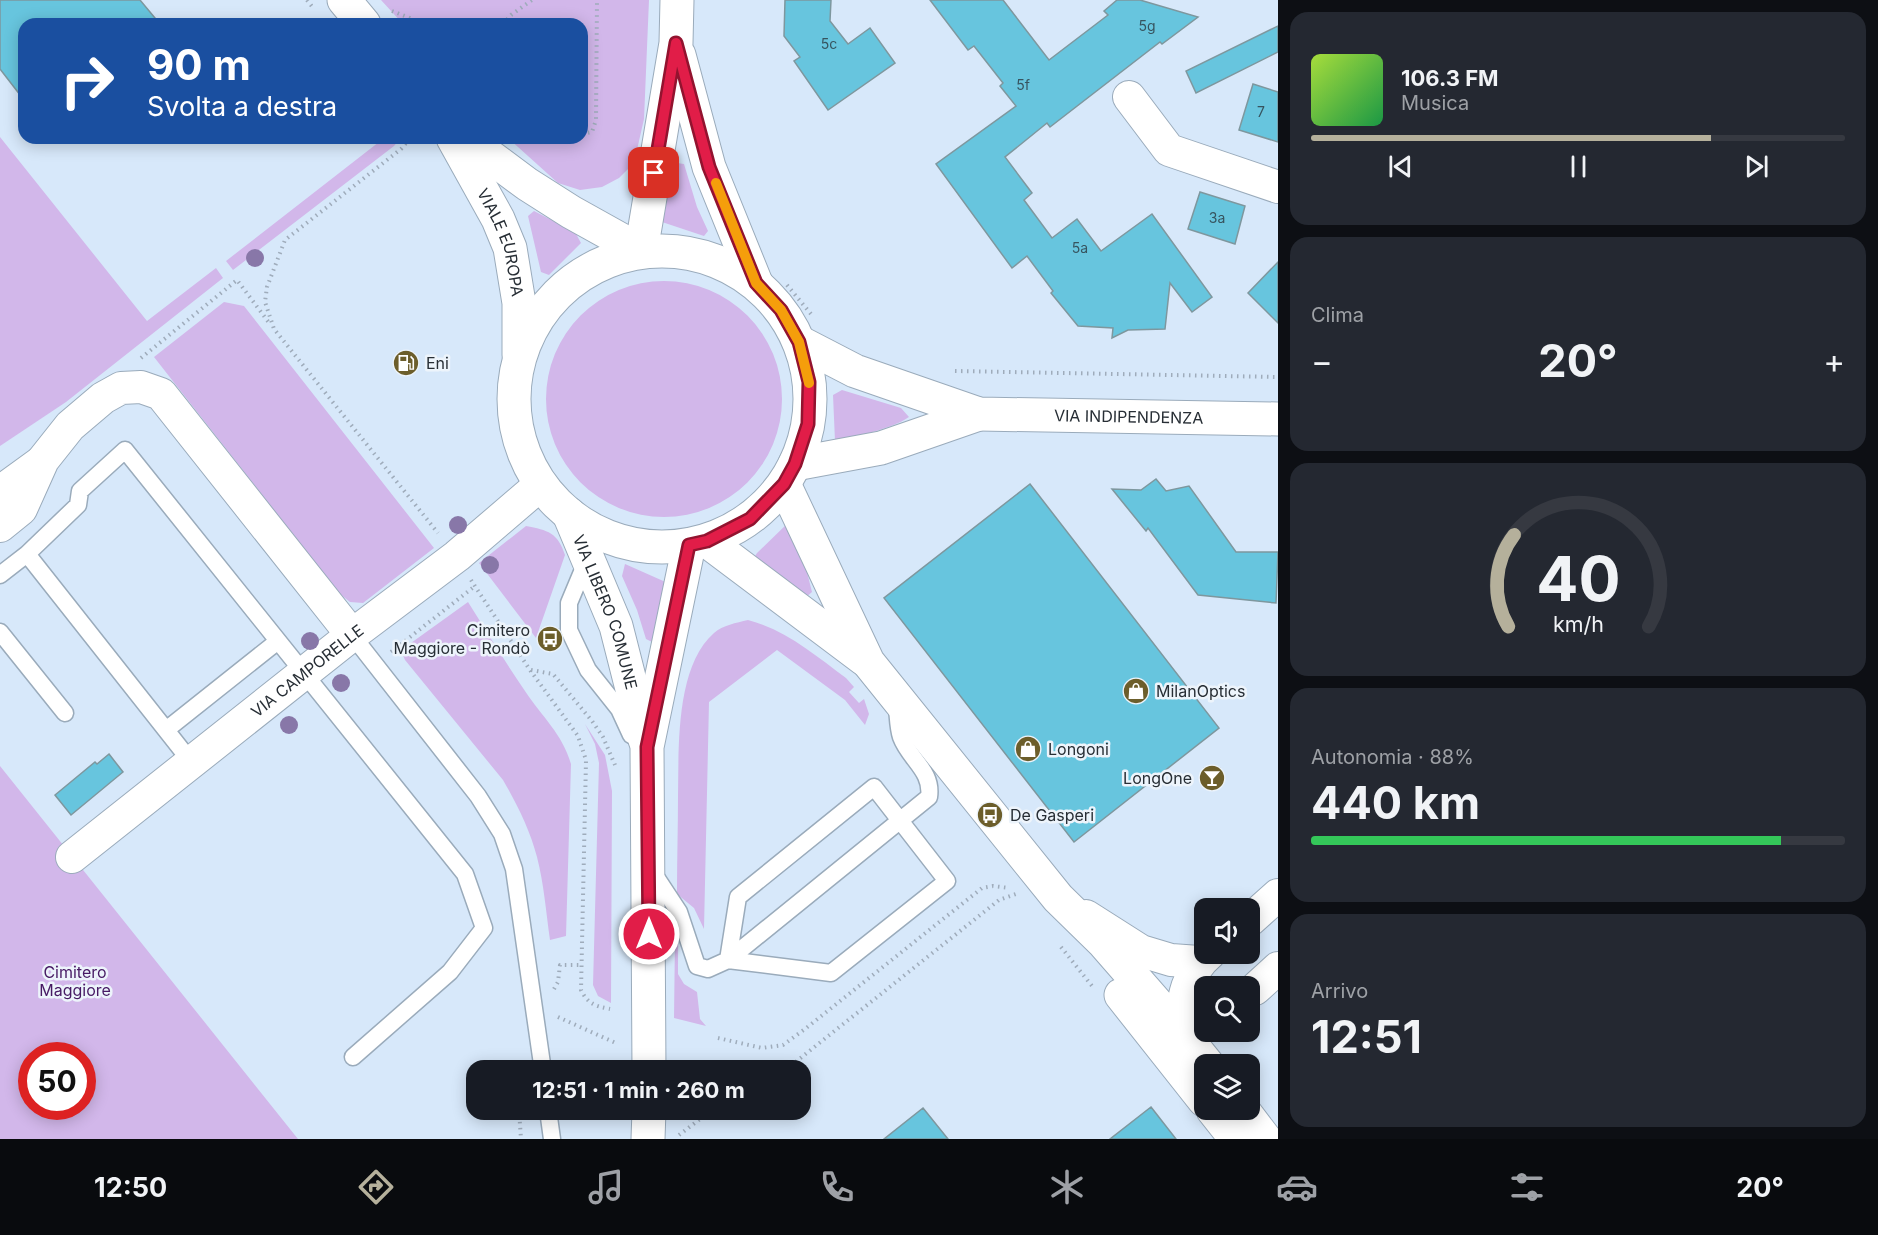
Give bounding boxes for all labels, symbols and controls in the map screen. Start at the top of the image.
house number: 5g [1138,17,1156,34]
house number: 5c [821,35,837,52]
text: 90 m [147,39,251,90]
icon: right [48,42,126,120]
text: 106.3 FM [1401,65,1499,91]
house number: 5f [1016,76,1030,93]
text: Svolta a destra [147,90,337,123]
text: Musica [1401,91,1469,115]
house number: 7 [1257,103,1265,120]
pin [628,147,679,198]
icon: previous [1384,150,1417,183]
icon: pause [1562,150,1595,183]
icon: next [1740,150,1773,183]
icon: arrive [637,156,670,189]
street label: VIALE EUROPA [473,185,528,298]
house number: 3a [1209,209,1225,226]
house number: 5a [1072,239,1088,256]
text: Clima [1311,303,1364,327]
text: 20° [1538,333,1618,388]
text: − [1311,341,1333,381]
text: + [1823,341,1845,381]
fuel station icon: Eni [391,348,421,378]
place label: Eni [426,353,449,373]
street label: VIA INDIPENDENZA [1054,405,1204,428]
street label: VIA LIBERO COMUNE [569,532,642,692]
text: 40 [1536,541,1620,616]
text: km/h [1553,611,1603,637]
street label: VIA CAMPORELLE [247,620,367,721]
place label: Cimitero Maggiore - Rondò [394,620,530,658]
bus stop icon: Cimitero Maggiore - Rondò [535,624,565,654]
shop icon: MilanOptics [1121,676,1151,706]
place label: MilanOptics [1156,681,1245,701]
shop icon: Longoni [1013,734,1043,764]
place label: Longoni [1048,739,1109,759]
text: Autonomia · 88% [1311,745,1474,769]
bar icon: LongOne [1197,763,1227,793]
place label: LongOne [1123,768,1192,788]
text: 440 km [1311,775,1480,830]
bus stop icon: De Gasperi [975,800,1005,830]
place label: De Gasperi [1010,805,1094,825]
map controls [1194,898,1260,1120]
button: sound [1194,898,1260,964]
position arrow [617,902,681,966]
park label: Cimitero Maggiore [39,962,111,1000]
button: search [1194,976,1260,1042]
text: Arrivo [1311,979,1368,1003]
text: 12:51 [1311,1009,1422,1064]
speed limit sign: 50 [18,1042,96,1120]
button: layers [1194,1054,1260,1120]
text: 12:51 · 1 min · 260 m [532,1077,745,1103]
icon: directions [355,1166,397,1208]
icon: music [585,1166,627,1208]
icon: phone [816,1166,858,1208]
icon: climate [1046,1166,1088,1208]
icon: car [1276,1166,1318,1208]
icon: filters [1506,1166,1548,1208]
text: 12:50 [94,1171,167,1204]
text: 20° [1736,1171,1784,1204]

